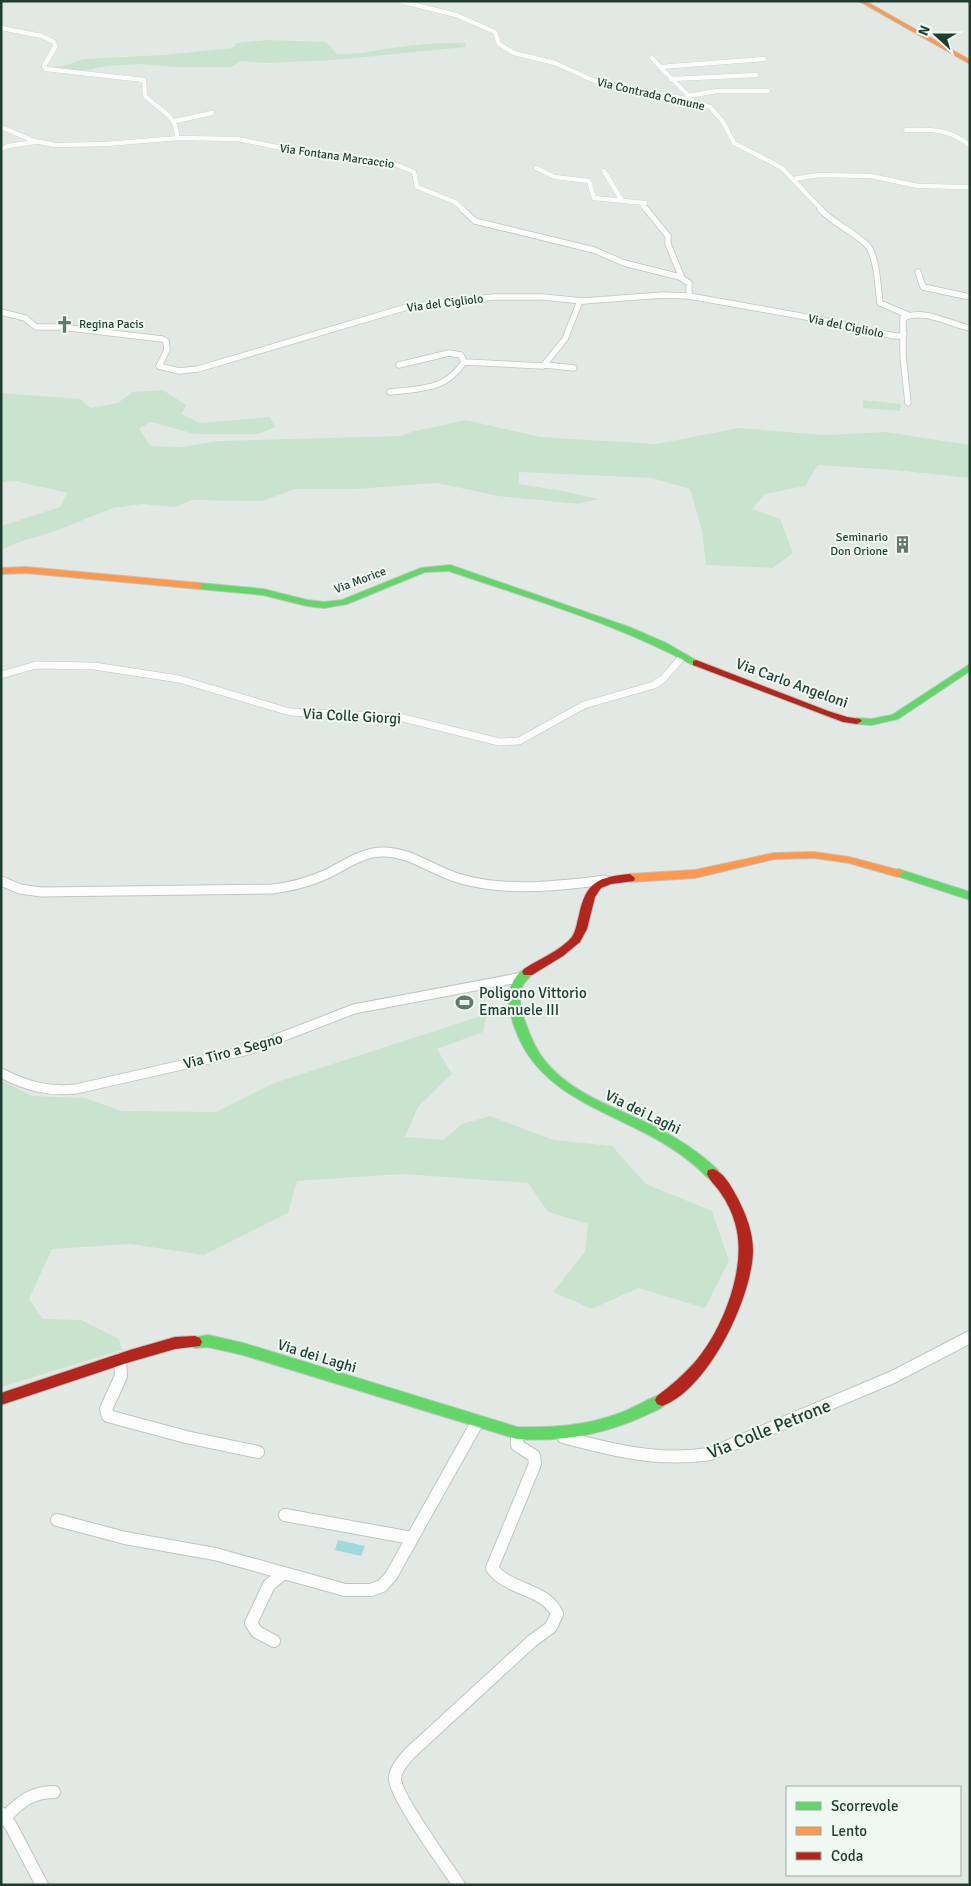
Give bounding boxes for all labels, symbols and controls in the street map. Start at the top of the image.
north arrow [911,10,961,60]
text: N [915,23,934,38]
street label: Via Contrada Comune [595,75,706,114]
street label: Via Fontana Marcaccio [279,141,395,172]
street label: Via del Cigliolo [406,291,484,316]
street label: Via del Cigliolo [807,311,885,342]
church icon: Regina Pacis [55,314,75,334]
place label: Regina Pacis [79,317,144,332]
place label: Seminario Don Orione [830,530,888,559]
building icon: Seminario Don Orione [892,534,912,554]
street label: Via Morice [332,564,388,597]
street label: Via Carlo Angeloni [733,654,851,712]
street label: Via Colle Giorgi [302,704,402,728]
place label: Poligono Vittorio Emanuele III [479,984,587,1019]
sports icon: Poligono Vittorio Emanuele III [455,992,475,1012]
street label: Via Tiro a Segno [181,1029,285,1073]
street label: Via dei Laghi [602,1086,684,1138]
street label: Via dei Laghi [275,1335,359,1377]
street label: Via Colle Petrone [704,1394,834,1464]
legend [786,1786,961,1876]
text: Scorrevole [831,1797,898,1815]
text: Lento [831,1822,867,1840]
text: Coda [831,1847,863,1865]

